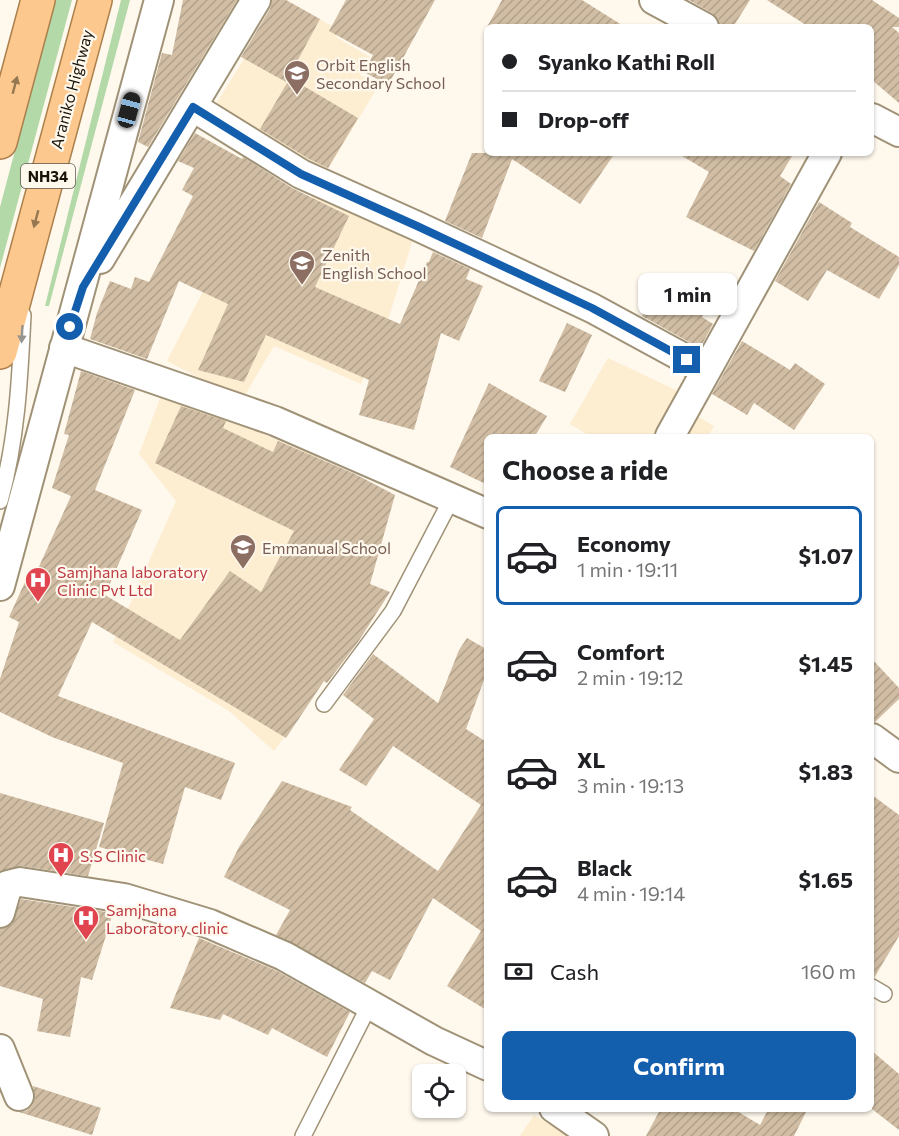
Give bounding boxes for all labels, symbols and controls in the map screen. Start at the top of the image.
street label: Araniko Highway [46,27,96,151]
text: Syanko Kathi Roll [538,48,715,75]
place label: Orbit English Secondary School [316,55,445,92]
school or university icon: Orbit English Secondary School [282,58,312,96]
one-way arrow [11,76,20,94]
car [116,90,142,130]
text: Drop-off [538,106,629,133]
road number: NH34 [21,164,75,188]
one-way arrow [31,210,40,228]
place label: Zenith English School [322,245,427,282]
school or university icon: Zenith English School [287,248,317,286]
callout: 1 min [638,273,736,315]
text: 1 min [664,282,711,306]
route start [56,313,83,340]
one-way arrow [17,325,27,344]
route end [673,346,700,373]
text: Choose a ride [502,453,668,486]
icon: car [505,529,559,583]
text: Economy [577,530,671,557]
school or university icon: Emmanual School [228,532,258,570]
place label: Emmanual School [262,538,391,557]
text: $1.07 [798,542,853,569]
text: 1 min · 19:11 [577,557,678,581]
place label: Samjhana laboratory Clinic Pvt Ltd [57,562,208,599]
hospital icon: Samjhana laboratory Clinic Pvt Ltd [23,565,53,603]
icon: car [505,637,559,691]
text: Comfort [577,638,665,665]
text: $1.45 [798,650,853,677]
text: 2 min · 19:12 [577,665,683,689]
icon: car [505,745,559,799]
text: XL [577,746,605,773]
text: $1.83 [799,758,853,785]
text: 3 min · 19:13 [577,773,684,797]
hospital icon: S.S Clinic [46,840,76,878]
place label: S.S Clinic [80,846,146,865]
icon: car [505,853,559,907]
text: Black [577,854,632,881]
text: $1.65 [798,866,853,893]
text: 4 min · 19:14 [577,881,685,905]
place label: Samjhana Laboratory clinic [106,900,228,937]
hospital icon: Samjhana Laboratory clinic [71,903,101,941]
icon: cash [502,955,535,988]
text: Cash [550,958,599,985]
text: 160 m [801,959,856,983]
button: Confirm [502,1031,856,1100]
map controls [412,1064,466,1118]
button: locate [412,1064,466,1118]

